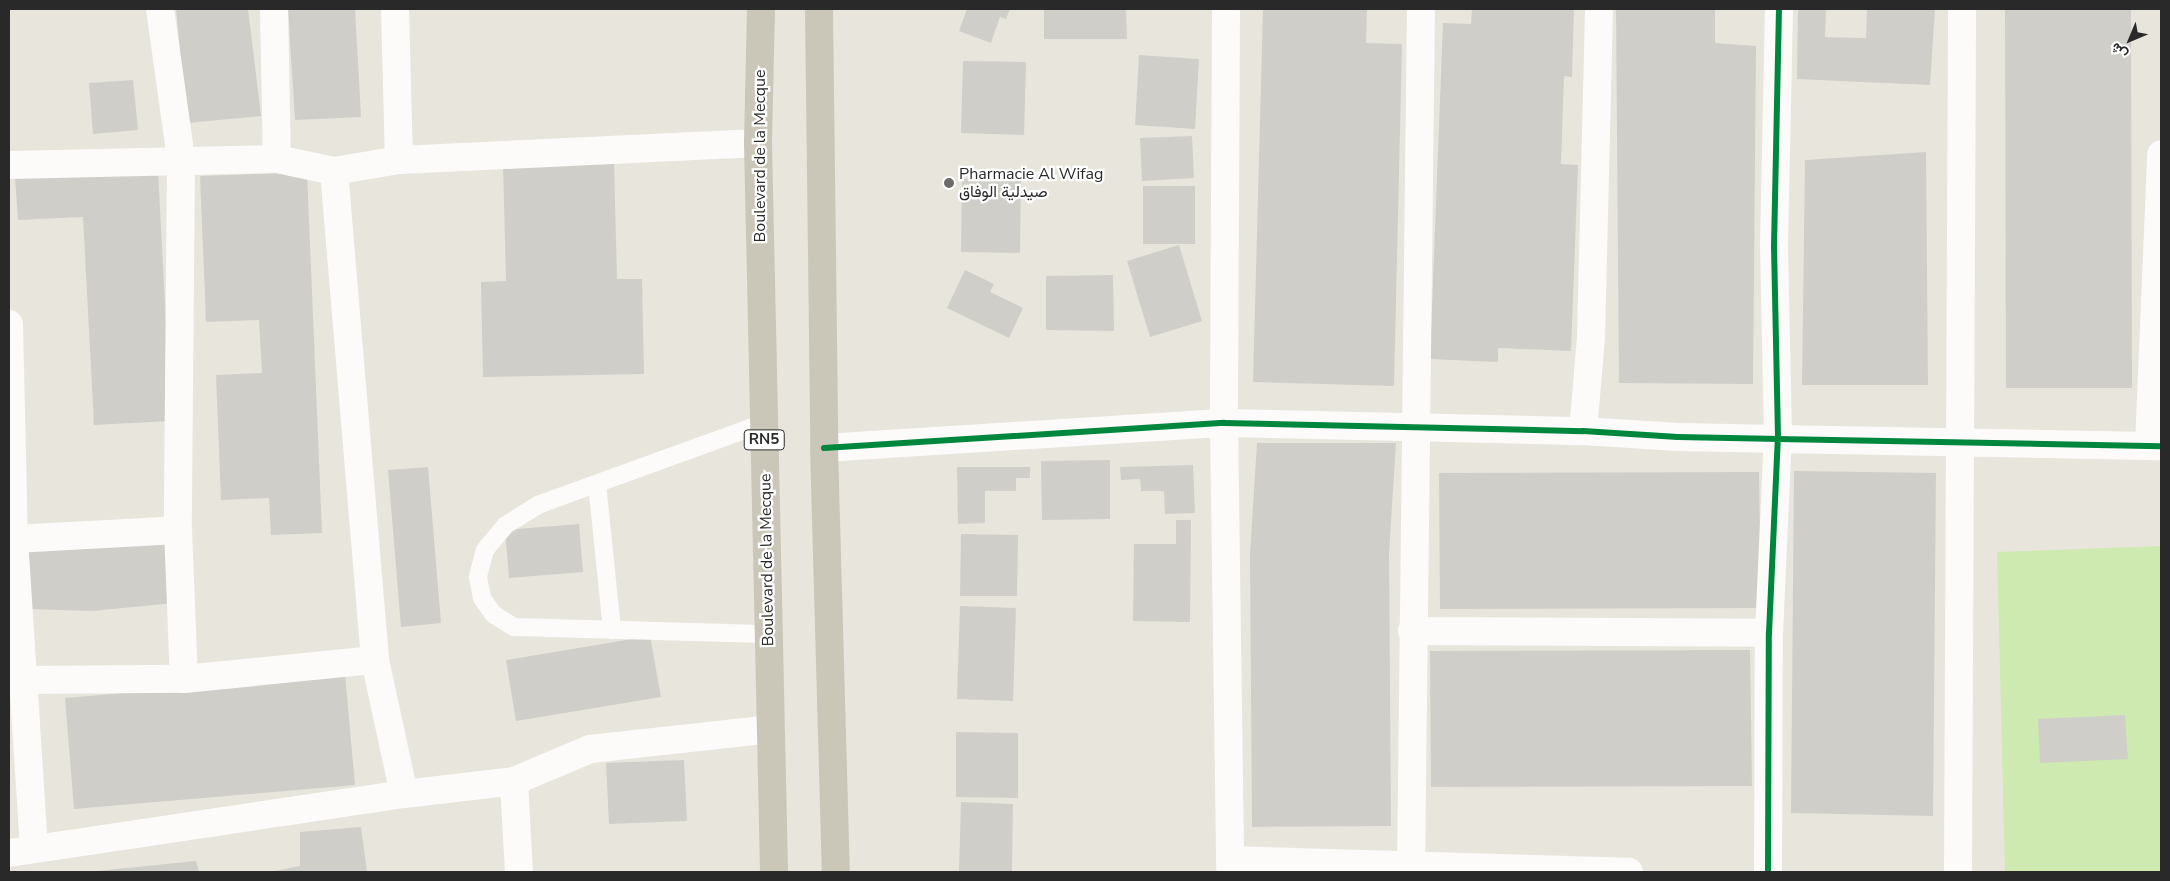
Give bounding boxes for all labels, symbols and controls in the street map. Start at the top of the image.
north arrow [2105,15,2155,65]
text: ش [2106,38,2132,64]
street label: Boulevard de la Mecque [750,70,770,242]
place label: Pharmacie Al Wifag صيدلية الوفاق [959,164,1103,202]
marker: Pharmacie Al Wifag صيدلية الوفاق [943,177,955,189]
road number: RN5 [743,428,785,452]
street label: Boulevard de la Mecque [756,473,778,647]

